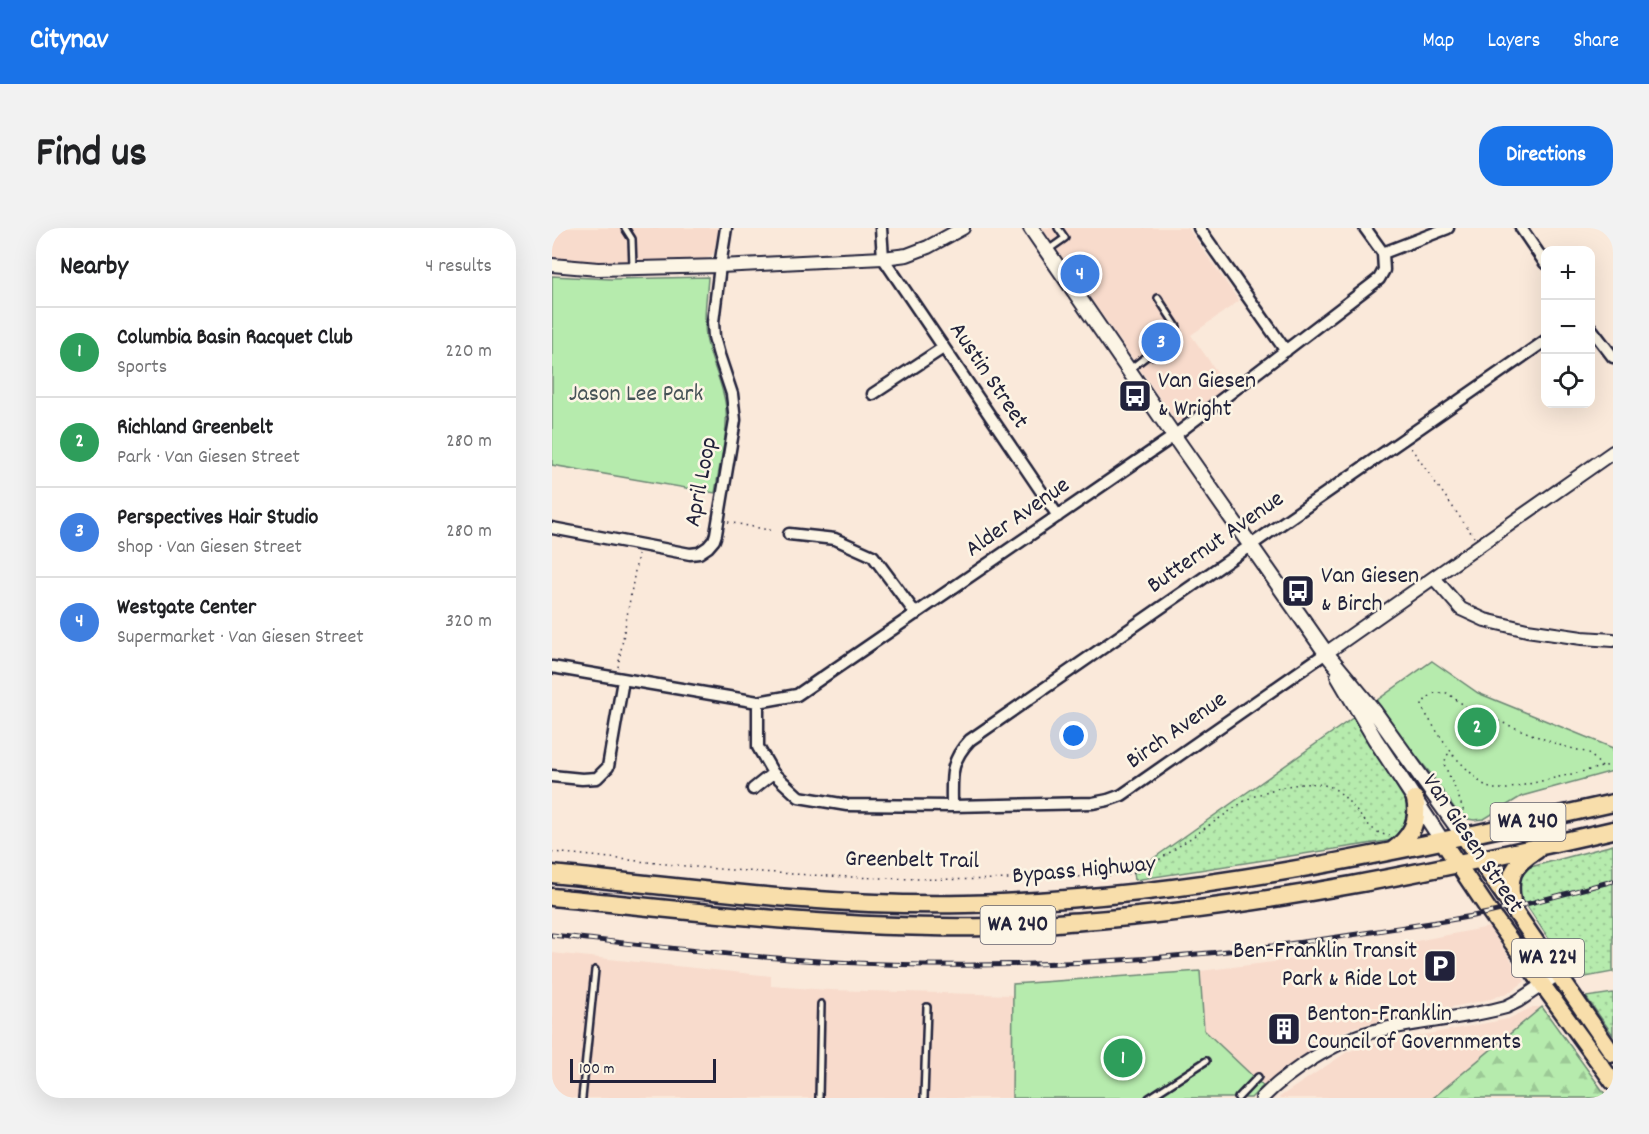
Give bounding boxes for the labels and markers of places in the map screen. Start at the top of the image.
pin: 4 [1060,252,1100,296]
pin: 3 [1142,320,1180,364]
place label: Van Giesen & Wright [1158,365,1256,427]
bus stop icon: Van Giesen & Wright [1117,378,1153,414]
place label: Van Giesen & Birch [1321,560,1419,622]
bus stop icon: Van Giesen & Birch [1280,573,1316,609]
pin: 2 [1458,704,1496,750]
place label: Ben-Franklin Transit Park & Ride Lot [1233,935,1417,997]
parking icon: Ben-Franklin Transit Park & Ride Lot [1422,948,1458,984]
place label: Benton-Franklin Council of Governments [1307,998,1521,1060]
building icon: Benton-Franklin Council of Governments [1266,1011,1302,1047]
pin: 1 [1104,1036,1142,1080]

